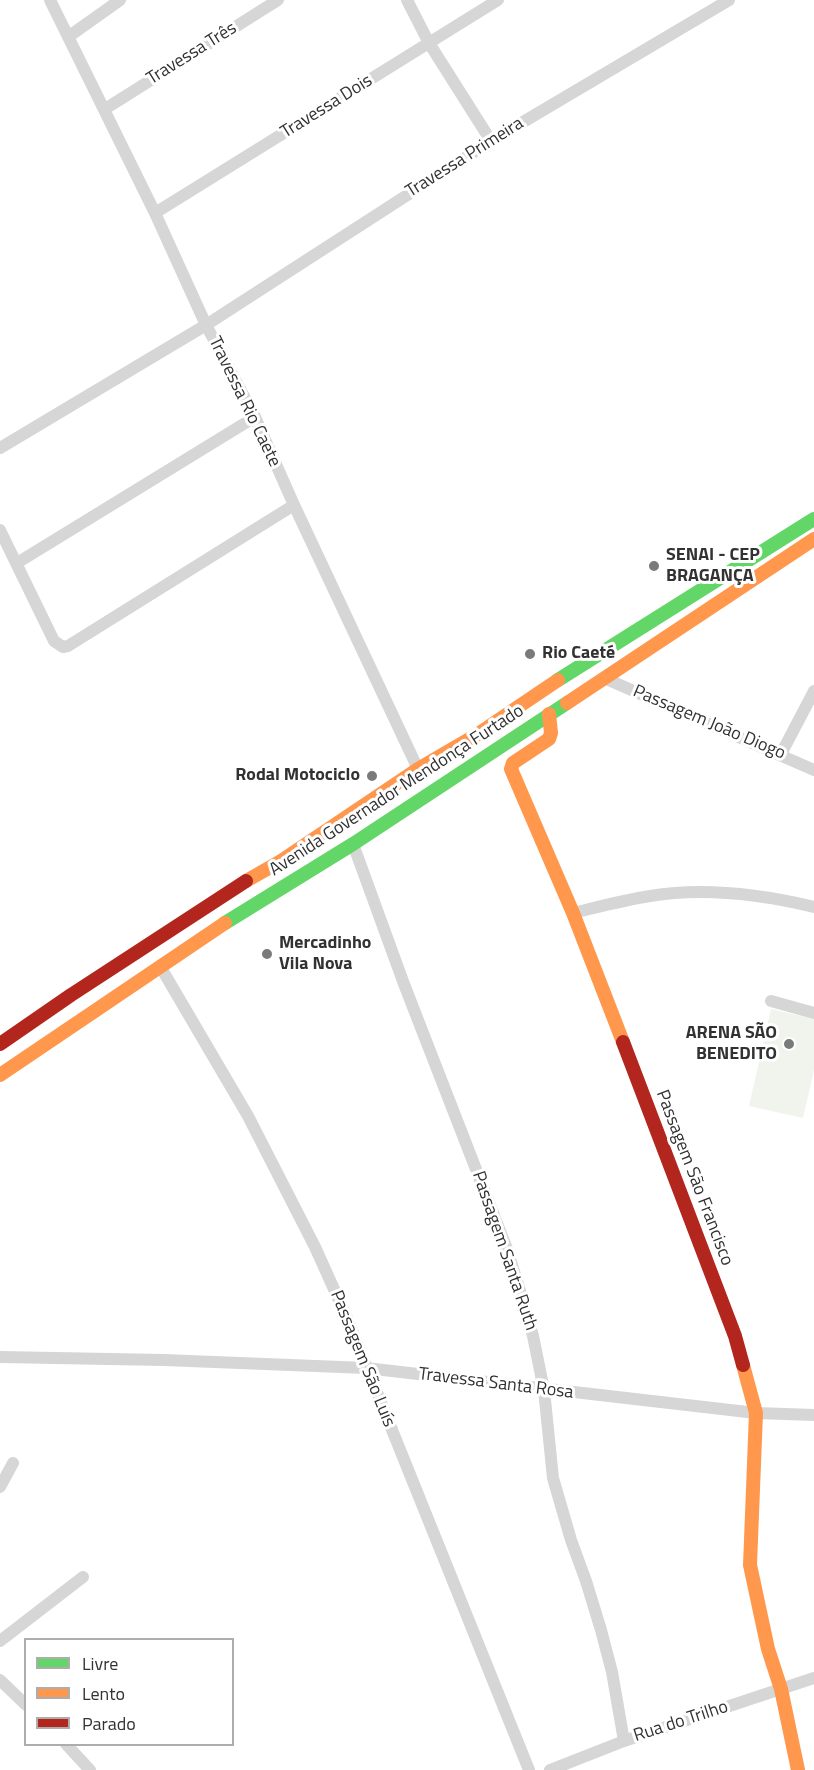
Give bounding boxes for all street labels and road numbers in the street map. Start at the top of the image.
street label: Travessa Três [143,18,241,90]
street label: Travessa Dois [277,70,377,144]
street label: Travessa Primeira [402,113,528,203]
street label: Travessa Rio Caete [203,333,285,471]
street label: Passagem João Diogo [629,681,789,765]
street label: Avenida Governador Mendonça Furtado [266,701,528,881]
street label: Passagem São Francisco [651,1087,737,1269]
street label: Passagem Santa Ruth [467,1169,541,1333]
street label: Passagem São Luís [325,1288,399,1430]
street label: Travessa Santa Rosa [417,1364,575,1404]
street label: Rua do Trilho [631,1697,731,1747]

